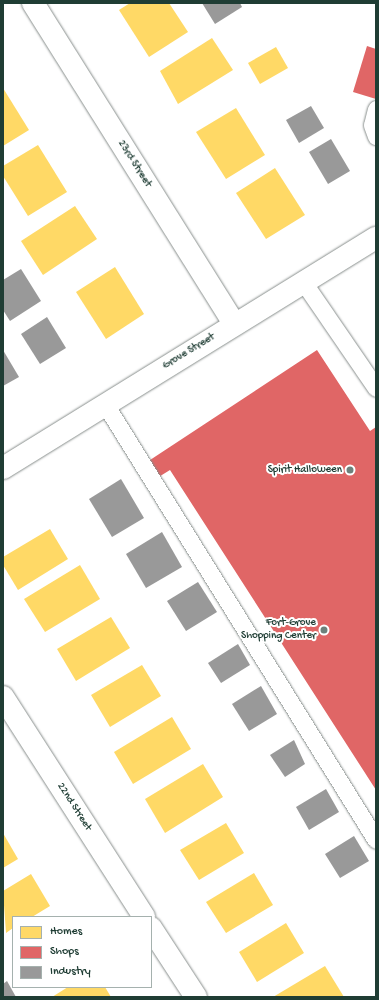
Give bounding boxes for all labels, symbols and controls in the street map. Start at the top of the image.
street label: 23rd Street [114,138,154,190]
street label: Grove Street [160,331,218,373]
place label: Spirit Halloween [268,463,342,477]
marker: Spirit Halloween [345,465,355,475]
place label: Fort-Grove Shopping Center [241,617,316,643]
marker: Fort-Grove Shopping Center [319,625,329,635]
street label: 22nd Street [54,781,94,833]
legend [12,916,152,988]
text: Homes [50,925,82,939]
text: Shops [50,945,79,959]
text: Industry [50,965,91,979]

